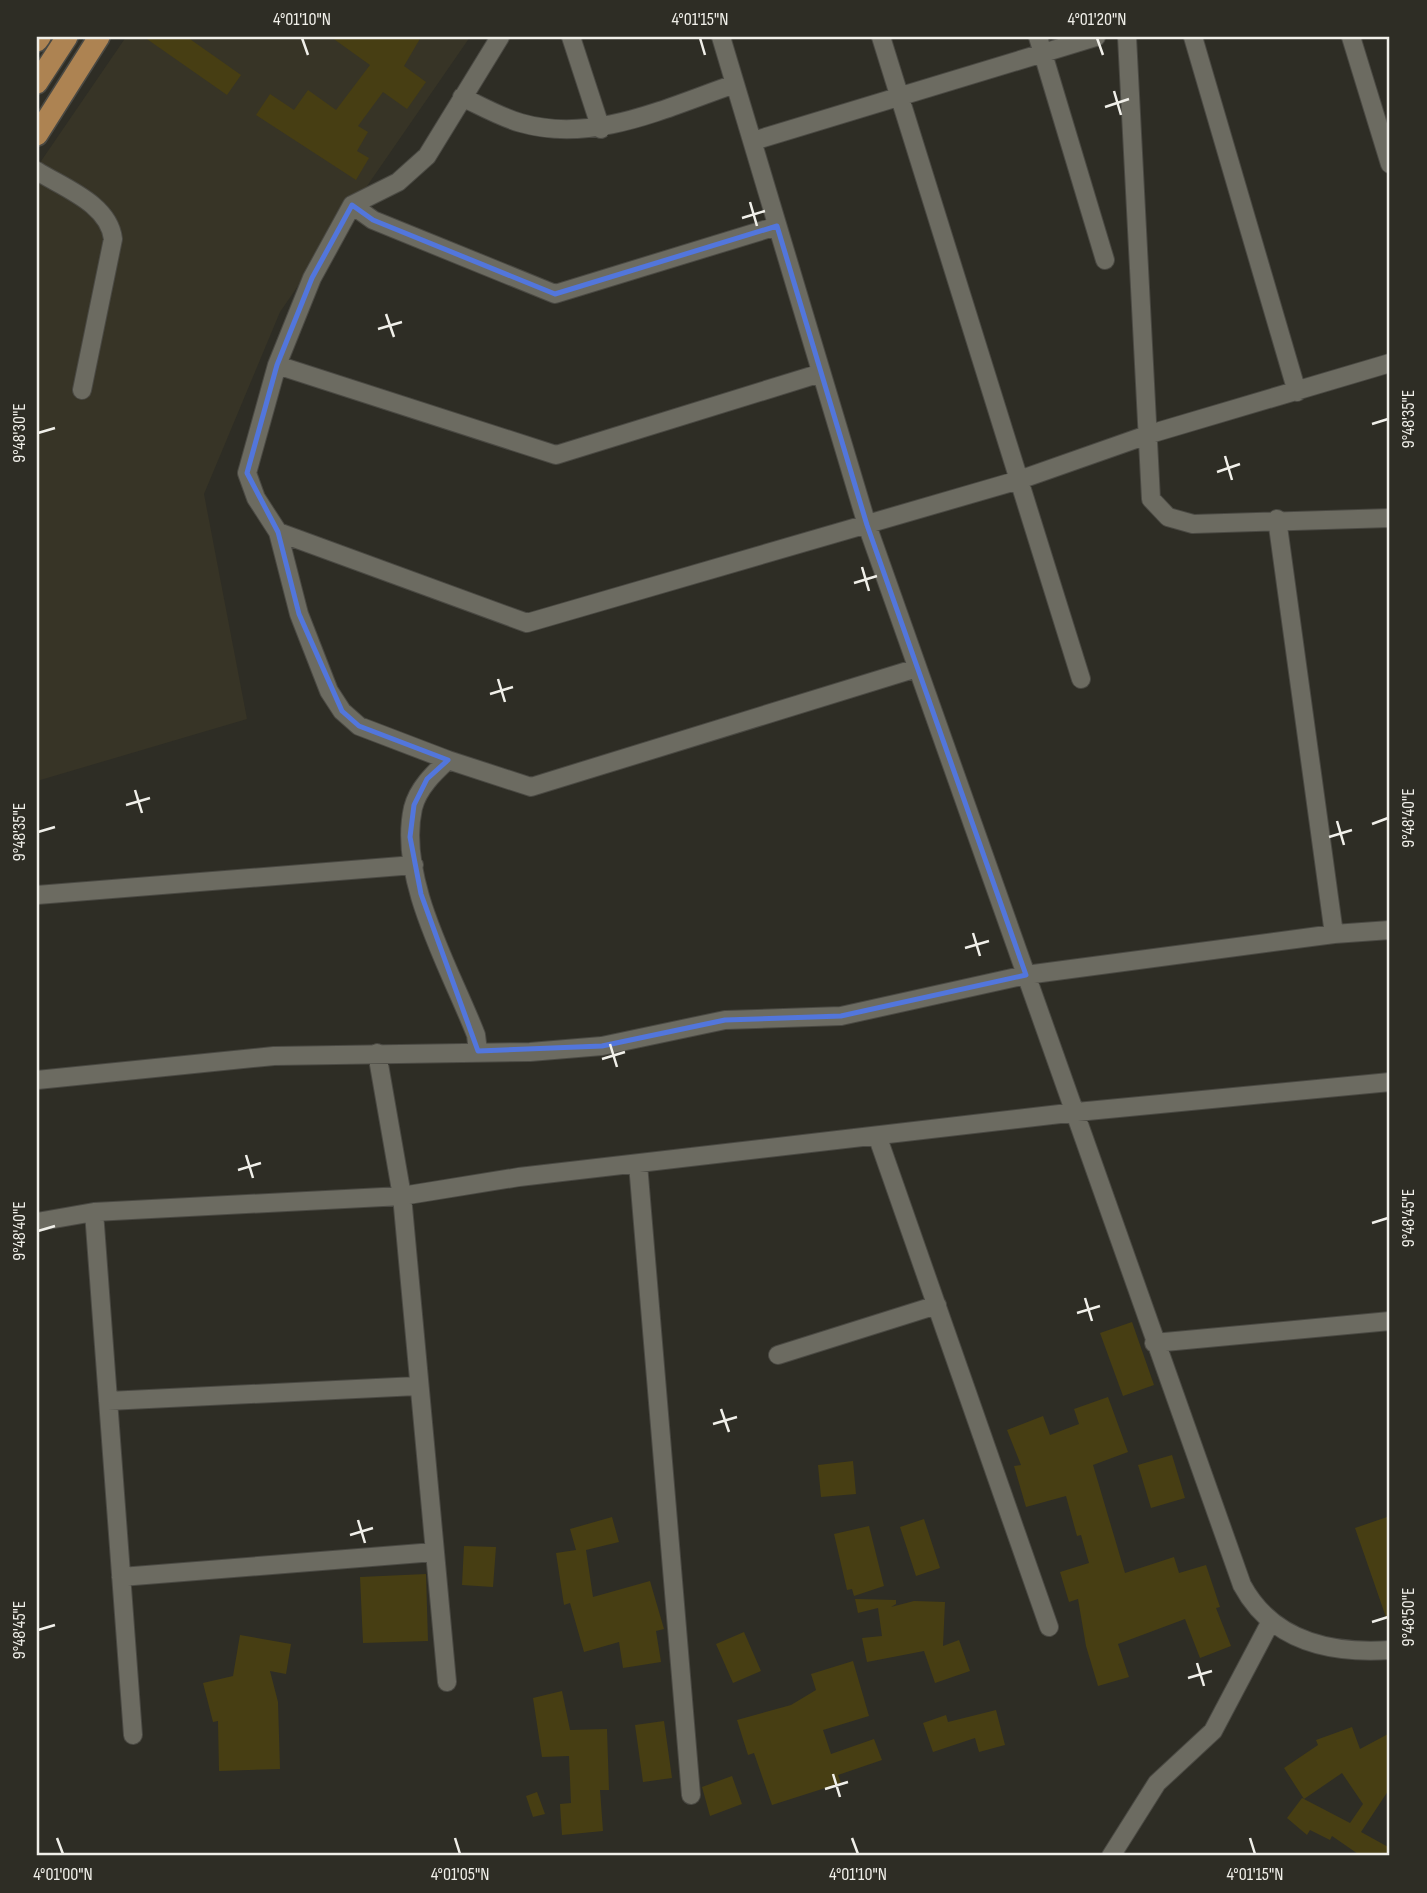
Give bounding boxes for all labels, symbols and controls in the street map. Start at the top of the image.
text: 4°01'10"N [273,9,331,30]
text: 4°01'15"N [672,9,728,30]
text: 4°01'20"N [1068,9,1126,30]
text: 9°48'35"E [1398,390,1419,448]
text: 9°48'30"E [9,403,30,463]
text: 9°48'40"E [1398,788,1419,848]
text: 9°48'35"E [9,803,30,861]
text: 9°48'45"E [1398,1189,1419,1247]
text: 9°48'40"E [9,1201,30,1261]
text: 9°48'50"E [1398,1587,1419,1647]
text: 9°48'45"E [9,1601,30,1659]
text: 4°01'00"N [33,1864,93,1885]
text: 4°01'05"N [431,1864,489,1885]
text: 4°01'10"N [829,1864,887,1885]
text: 4°01'15"N [1227,1864,1283,1885]

